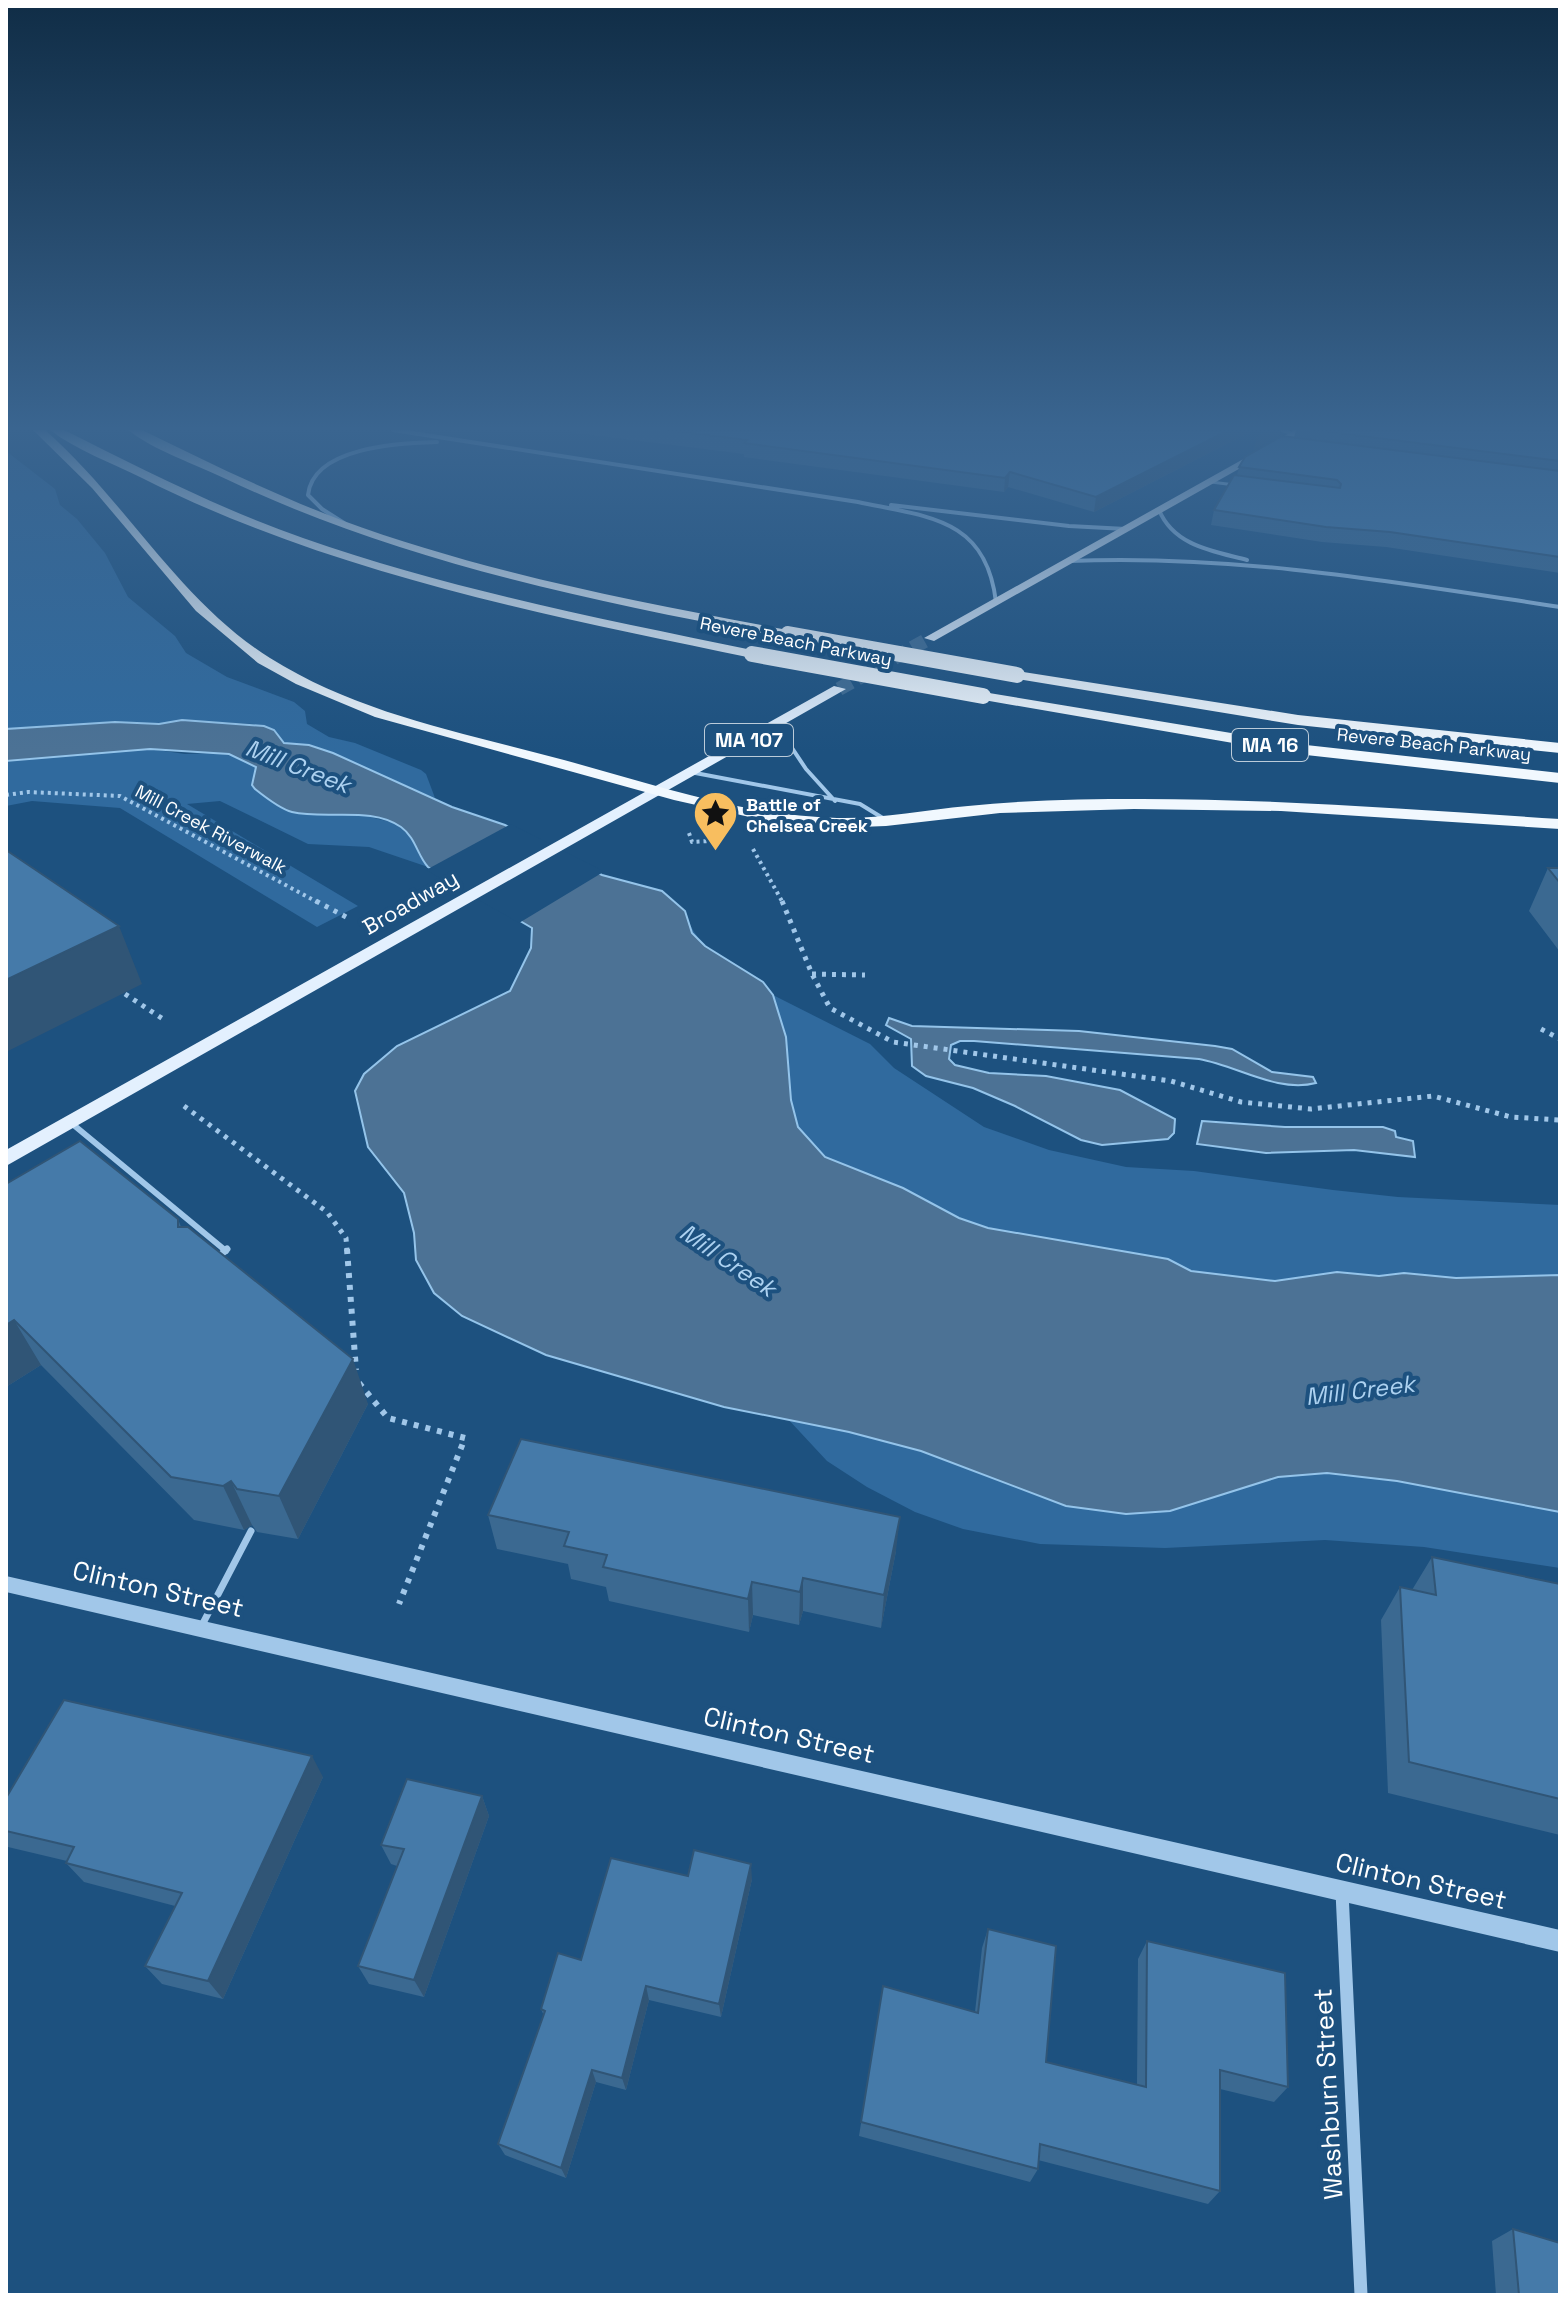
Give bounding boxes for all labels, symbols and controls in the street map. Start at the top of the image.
street label: Revere Beach Parkway [698,611,894,671]
street label: Revere Beach Parkway [1336,722,1532,766]
road number: MA 107 [705,724,793,756]
road number: MA 16 [1232,729,1308,761]
water label: Mill Creek [241,732,358,801]
street label: Mill Creek Riverwalk [131,779,291,879]
place icon: Battle of Chelsea Creek [691,790,739,853]
place label: Battle of Chelsea Creek [746,793,868,837]
street label: Broadway [357,863,463,941]
water label: Mill Creek [674,1216,785,1305]
water label: Mill Creek [1304,1368,1420,1412]
street label: Clinton Street [69,1553,247,1625]
street label: Clinton Street [700,1699,878,1771]
street label: Clinton Street [1332,1845,1510,1917]
street label: Washburn Street [1305,1988,1351,2200]

